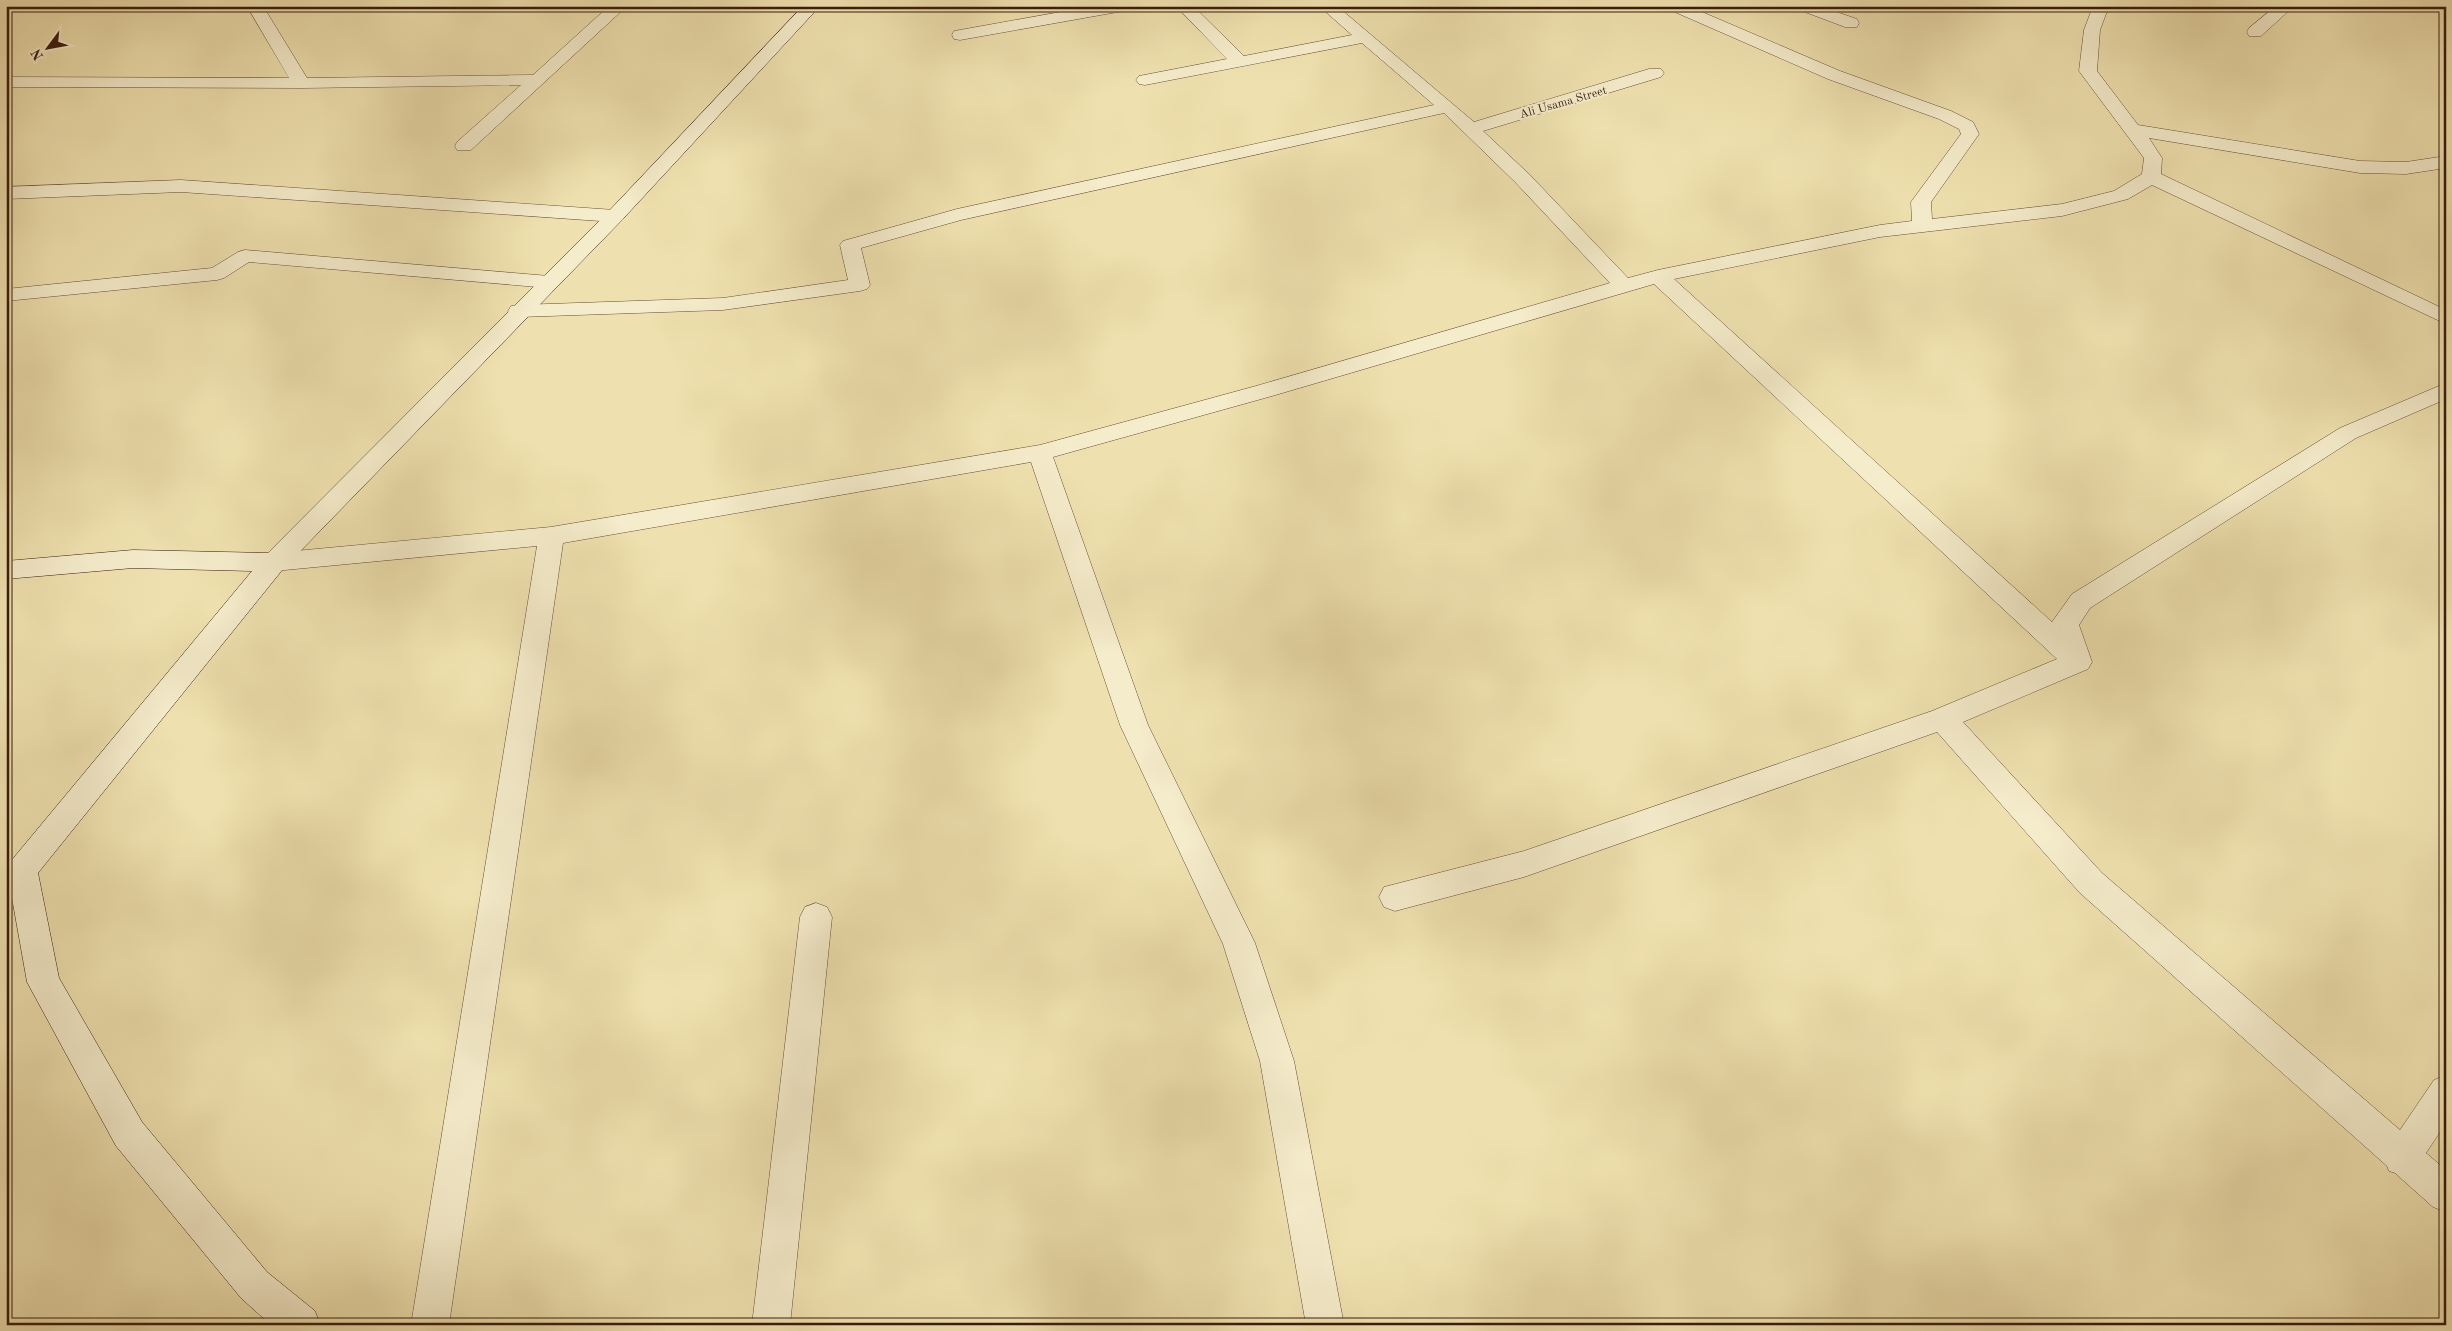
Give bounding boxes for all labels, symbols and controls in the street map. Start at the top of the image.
north arrow [22,22,72,72]
text: N [29,46,47,63]
street label: Ali Usama Street [1518,85,1608,121]

